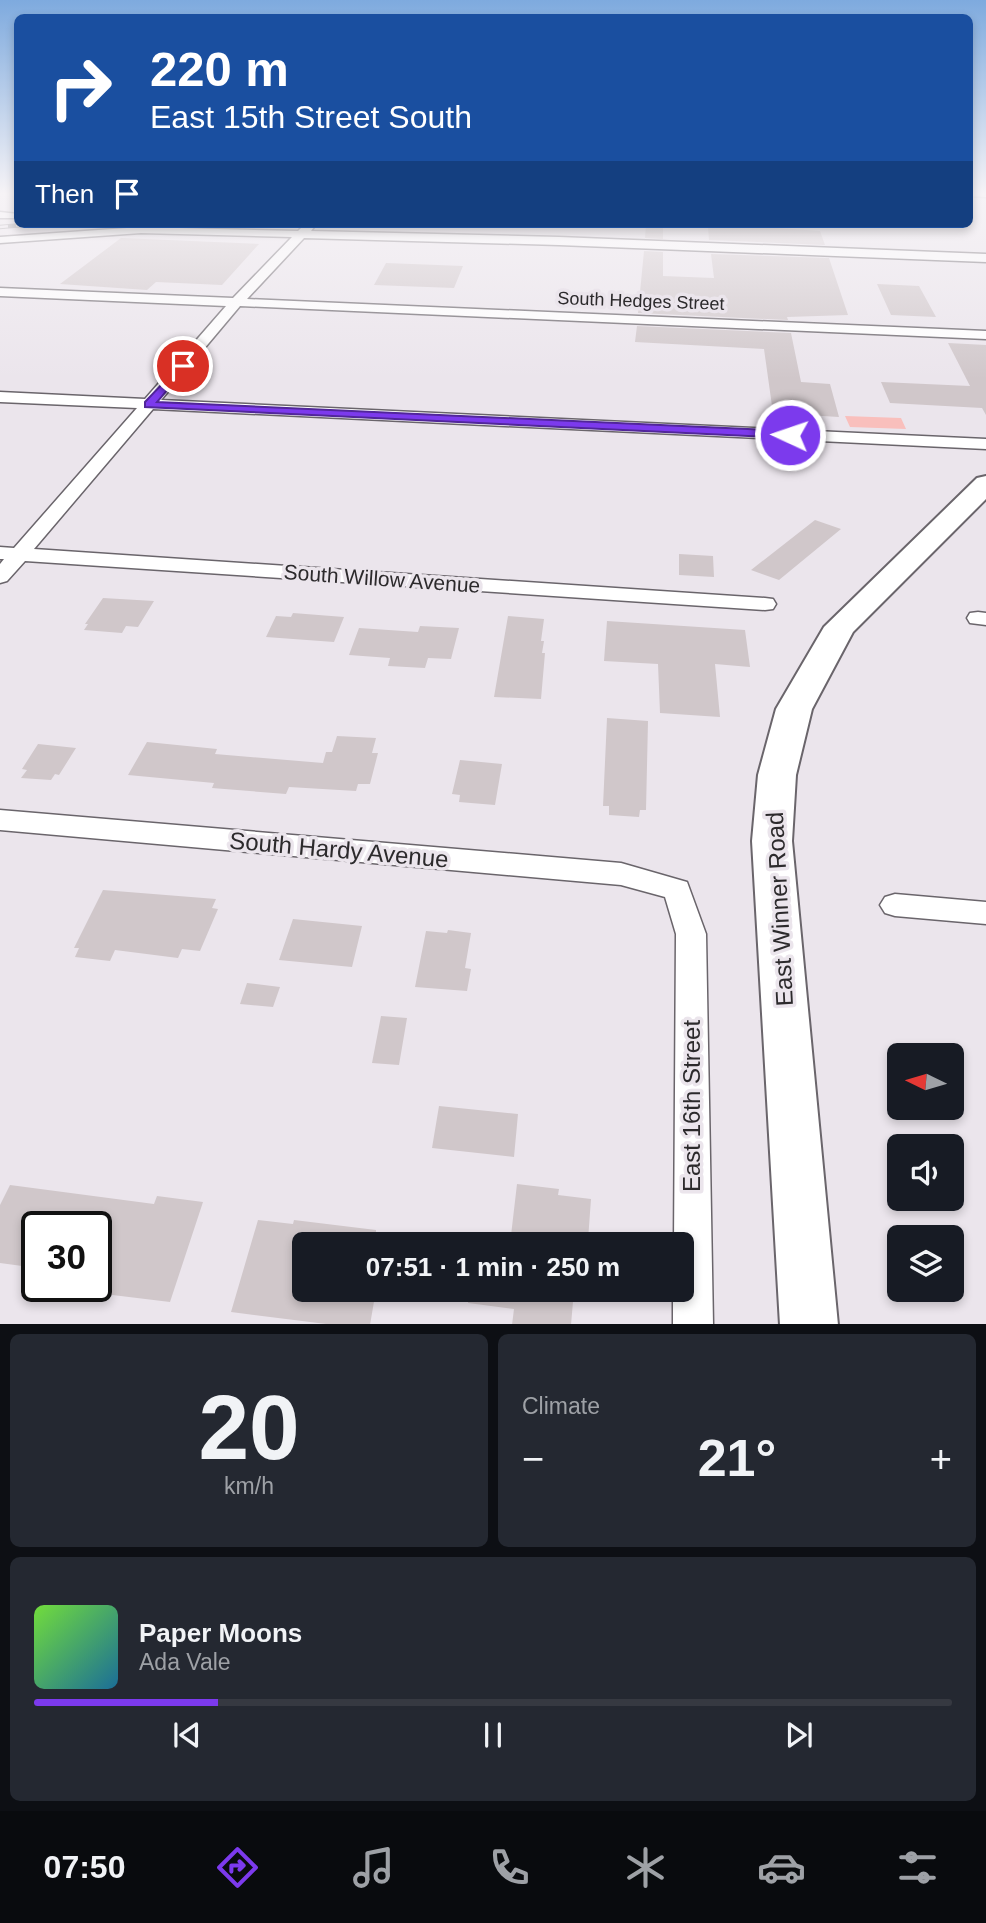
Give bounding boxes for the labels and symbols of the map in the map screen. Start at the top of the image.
street label: South Hedges Street [557,288,725,314]
pin [153,336,213,396]
position arrow [753,398,827,472]
street label: South Willow Avenue [283,560,481,597]
street label: East Winner Road [761,811,798,1007]
street label: South Hardy Avenue [228,826,450,873]
street label: East 16th Street [678,1020,705,1192]
north arrow [887,1043,964,1120]
speed limit sign: 30 [21,1211,112,1302]

